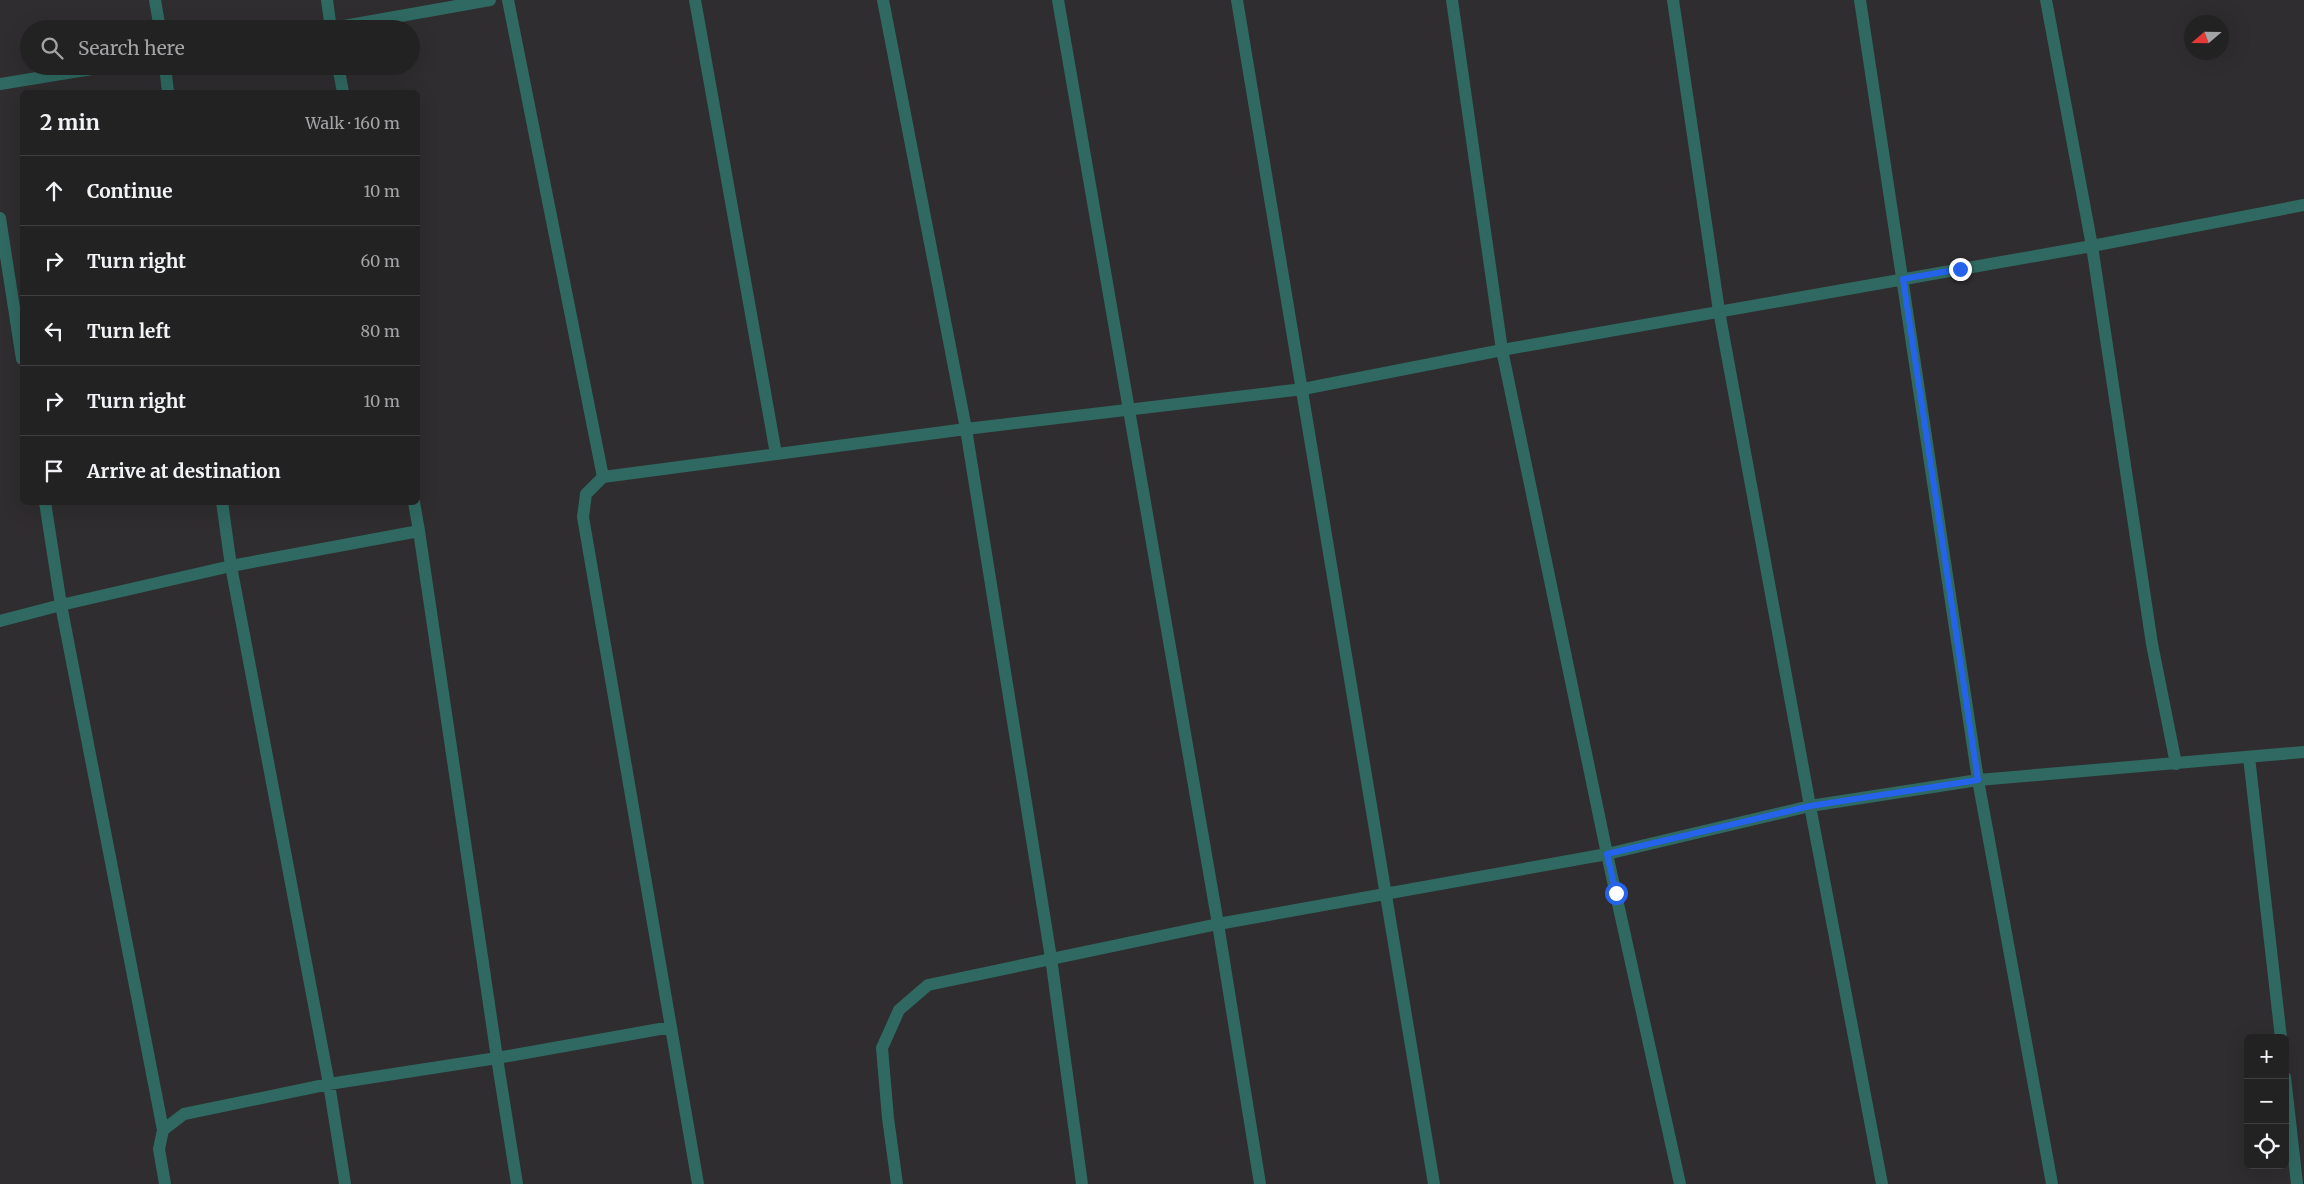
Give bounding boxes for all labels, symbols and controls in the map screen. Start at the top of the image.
north arrow [2184,15,2229,60]
search box [20,20,420,75]
icon: search [38,34,66,62]
text: Search here [78,36,185,60]
text: 2 min [40,109,100,136]
text: Walk · 160 m [305,113,400,133]
icon: ahead [40,177,68,205]
text: Continue [87,179,173,203]
text: 10 m [363,181,400,201]
icon: right [40,247,68,275]
text: Turn right [87,249,186,273]
text: 60 m [360,251,400,271]
route end [1949,258,1972,281]
icon: left [40,317,68,345]
text: Turn left [87,319,171,343]
text: 80 m [361,321,400,341]
icon: right [40,387,68,415]
text: Turn right [87,389,186,413]
text: 10 m [363,391,400,411]
icon: arrive [40,457,68,485]
text: Arrive at destination [87,459,281,483]
route start [1605,882,1628,905]
map controls [2244,1034,2289,1169]
button: + [2244,1034,2289,1079]
button: − [2244,1079,2289,1124]
button: locate [2244,1124,2289,1169]

